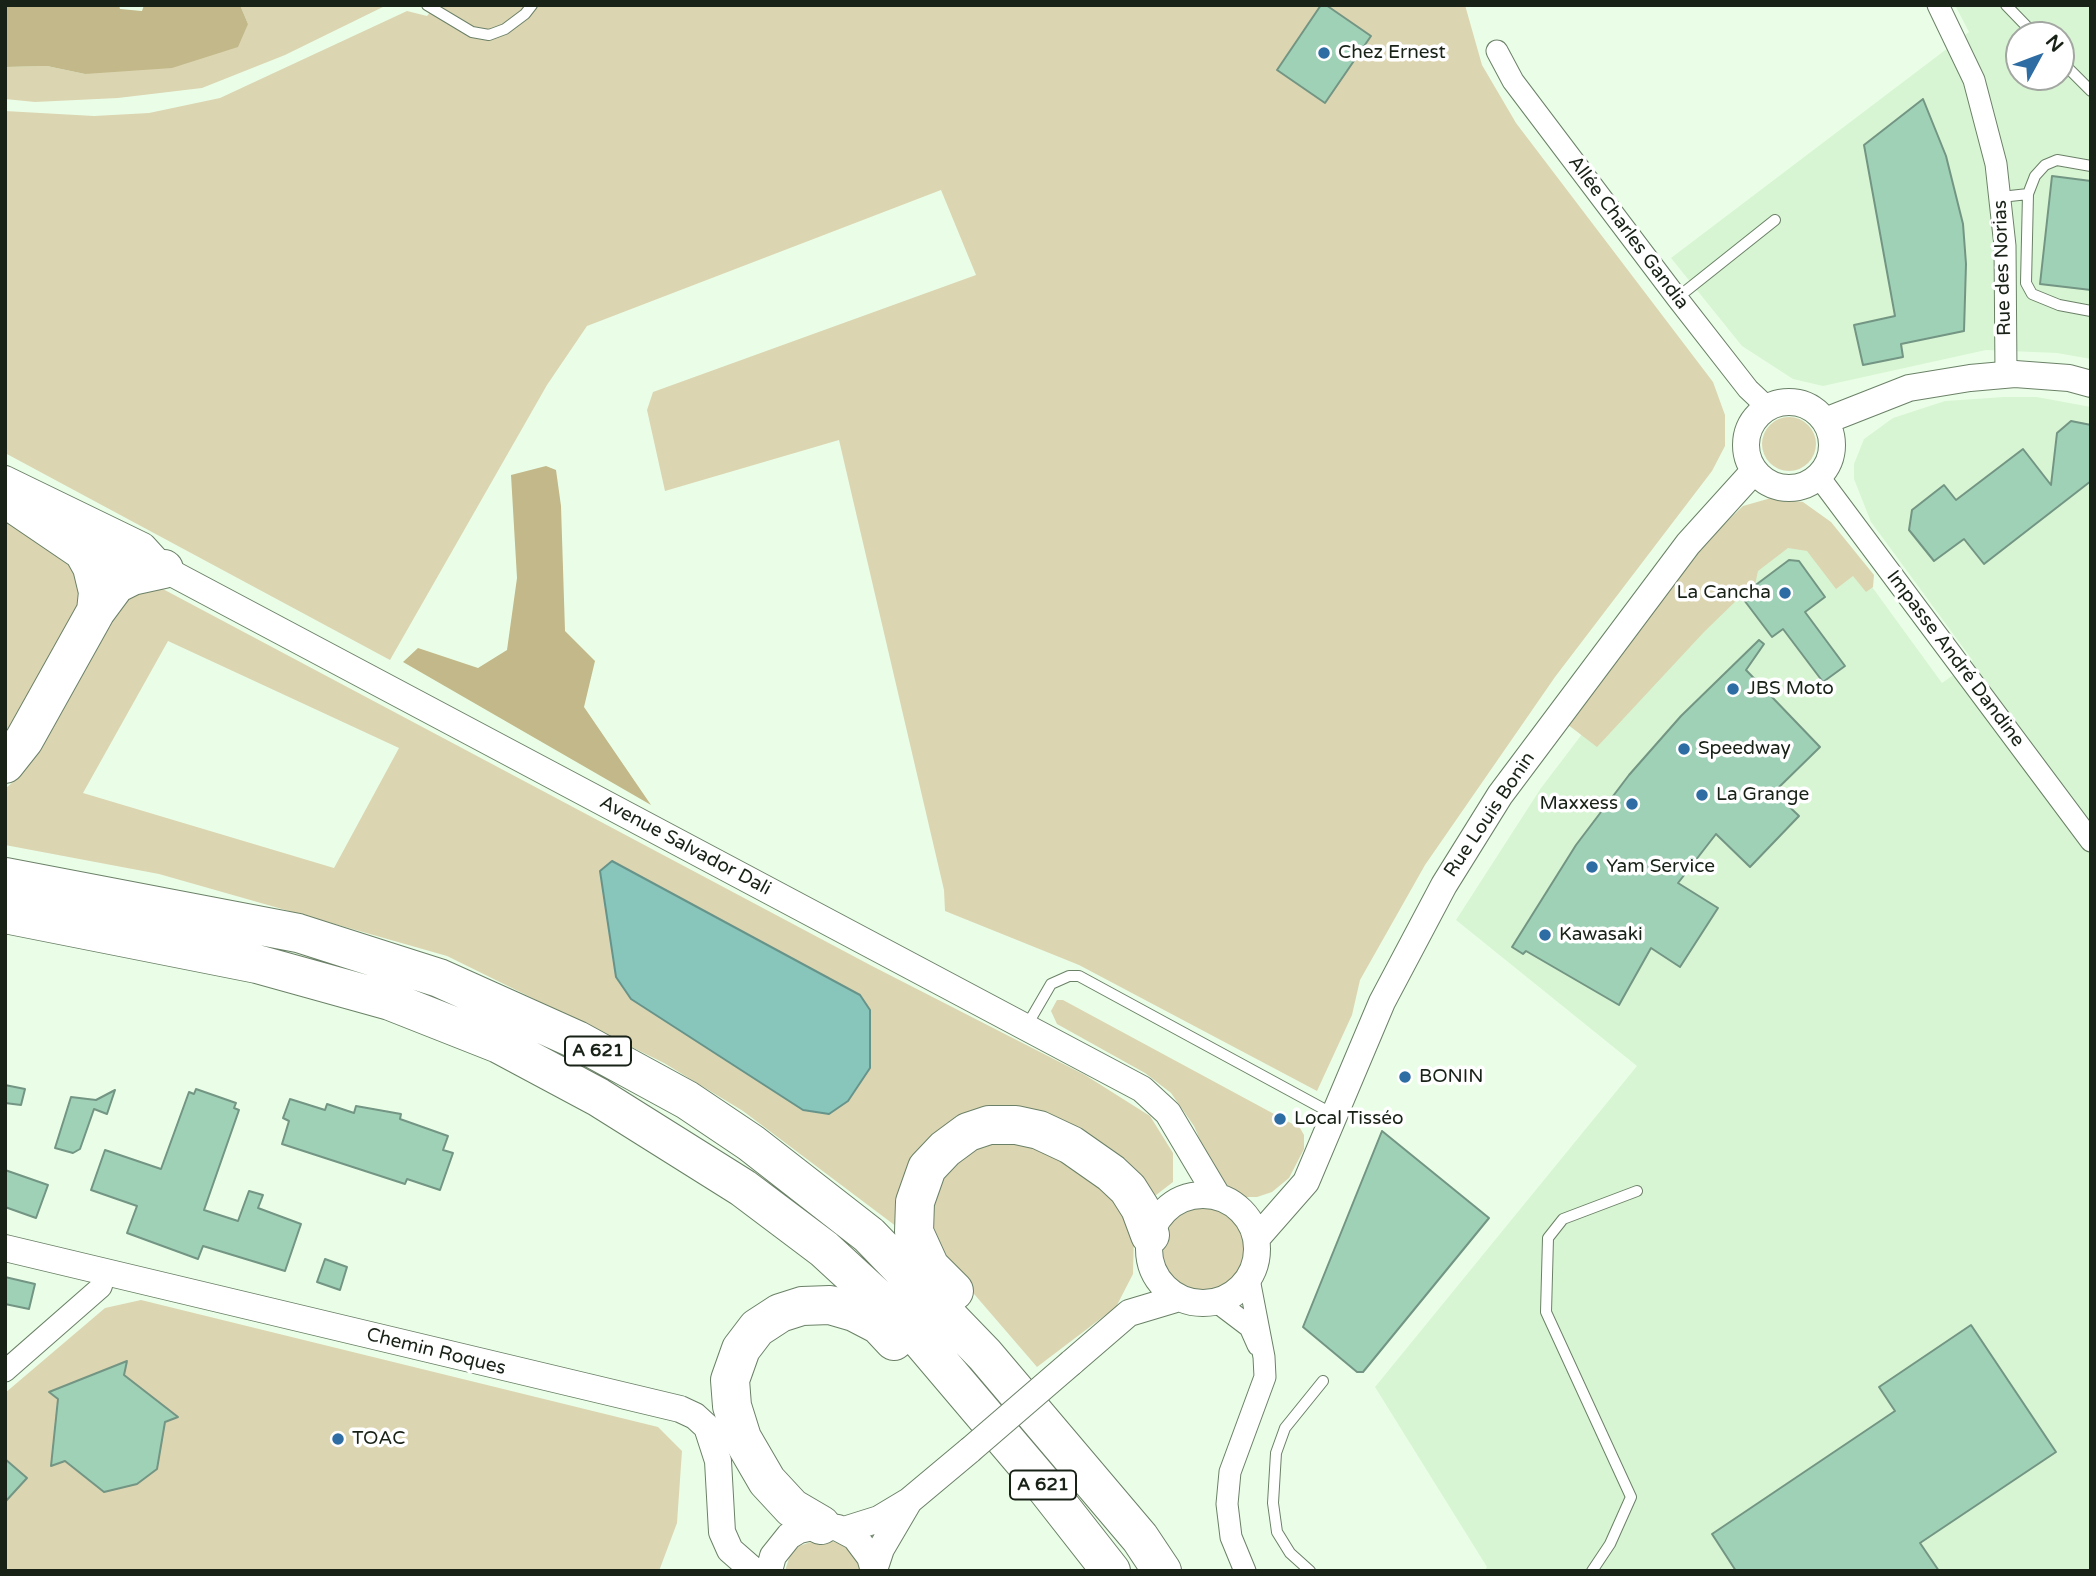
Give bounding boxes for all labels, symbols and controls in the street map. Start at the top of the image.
north arrow [2005,21,2075,91]
text: N [2041,31,2068,57]
place label: Chez Ernest [1338,42,1446,64]
marker: Chez Ernest [1316,45,1332,61]
street label: Allée Charles Gandia [1563,152,1693,314]
street label: Rue des Norias [1989,200,2017,336]
street label: Impasse André Dandine [1881,566,2029,752]
place label: La Cancha [1677,582,1771,604]
marker: La Cancha [1777,585,1793,601]
place label: JBS Moto [1747,678,1834,700]
marker: JBS Moto [1725,681,1741,697]
place label: Speedway [1698,738,1791,760]
marker: Speedway [1676,741,1692,757]
street label: Rue Louis Bonin [1440,748,1540,882]
place label: La Grange [1716,784,1809,806]
marker: La Grange [1694,787,1710,803]
street label: Avenue Salvador Dali [595,791,775,901]
place label: Maxxess [1539,793,1618,815]
marker: Maxxess [1624,796,1640,812]
place label: Yam Service [1606,856,1715,878]
marker: Yam Service [1584,859,1600,875]
place label: Kawasaki [1559,924,1643,946]
marker: Kawasaki [1537,927,1553,943]
road number: A 621 [565,1036,631,1066]
place label: BONIN [1419,1066,1484,1088]
marker: BONIN [1397,1069,1413,1085]
place label: Local Tisséo [1294,1108,1404,1130]
marker: Local Tisséo [1272,1111,1288,1127]
street label: Chemin Roques [364,1324,508,1380]
place label: TOAC [352,1428,405,1450]
marker: TOAC [330,1431,346,1447]
road number: A 621 [1010,1470,1076,1500]

